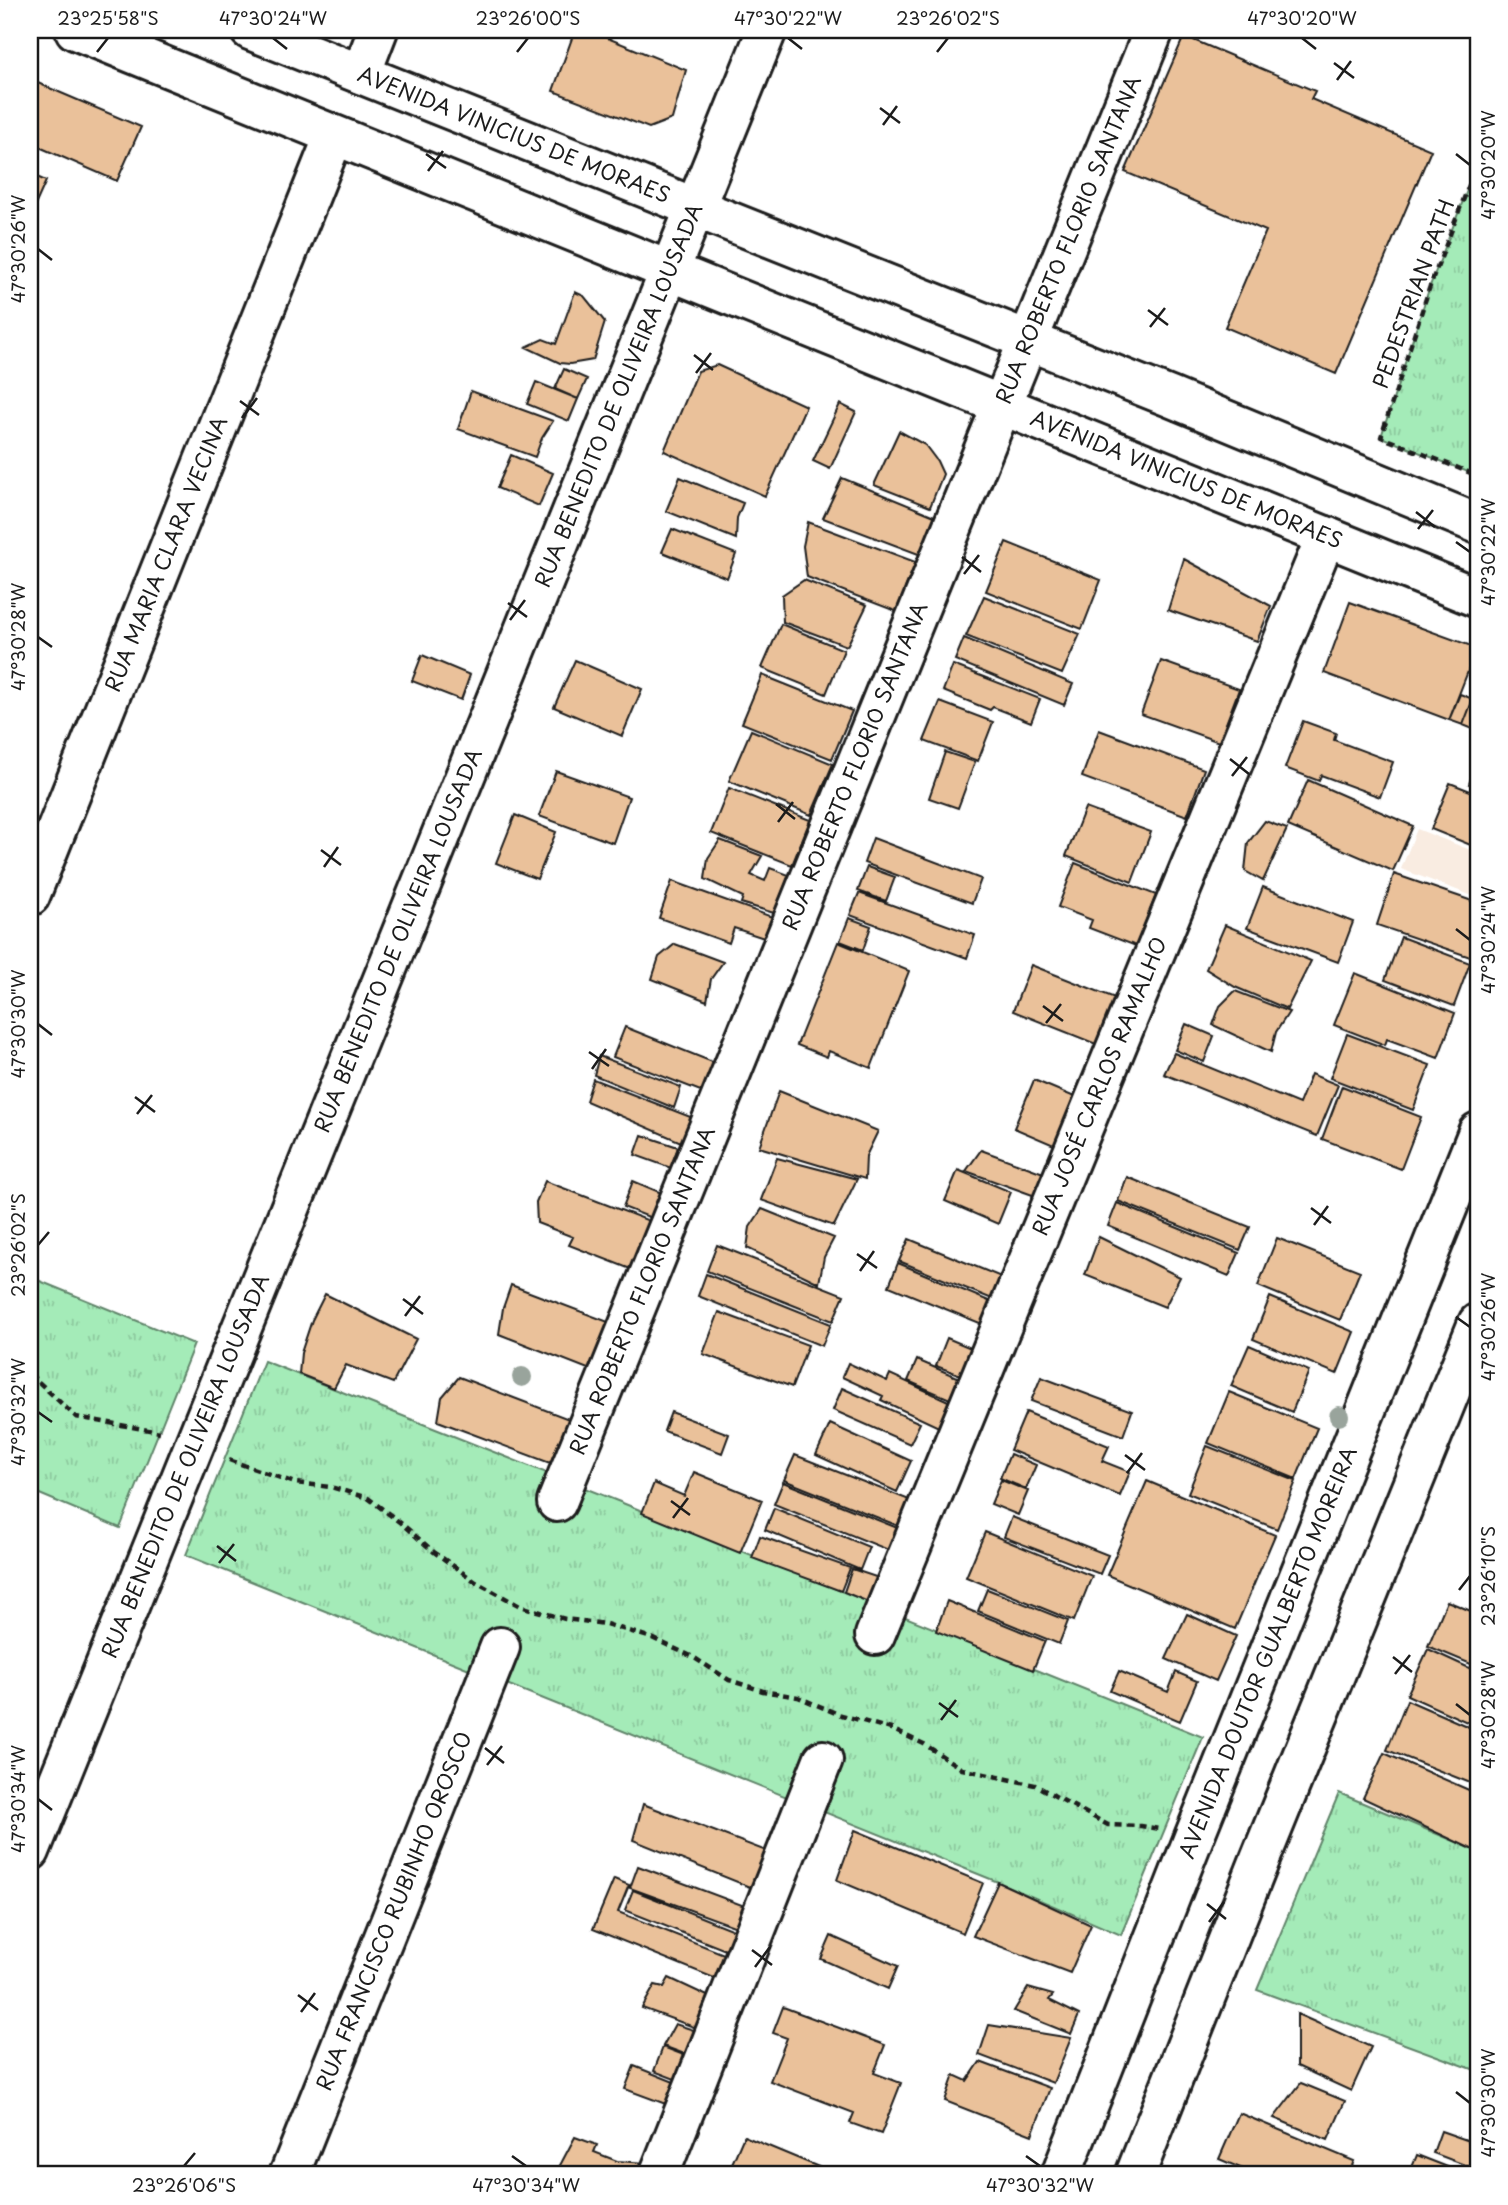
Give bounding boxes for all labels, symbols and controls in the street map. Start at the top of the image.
text: 23°25'58"S [57,4,159,31]
text: 47°30'24"W [219,4,328,31]
text: 23°26'00"S [475,4,581,31]
text: 47°30'22"W [734,4,843,31]
text: 23°26'02"S [896,4,1000,31]
text: 47°30'20"W [1247,4,1357,31]
street label: AVENIDA VINICIUS DE MORAES [354,57,675,210]
street label: RUA ROBERTO FLORIO SANTANA [986,70,1148,408]
text: 47°30'20"W [1474,110,1501,220]
text: 47°30'26"W [4,194,31,303]
street label: PEDESTRIAN PATH [1363,194,1461,392]
street label: RUA BENEDITO DE OLIVEIRA LOUSADA [525,198,709,592]
street label: AVENIDA VINICIUS DE MORAES [1026,401,1348,556]
street label: RUA MARIA CLARA VECINA [95,411,234,696]
text: 47°30'22"W [1474,497,1501,606]
text: 47°30'28"W [4,582,31,691]
street label: RUA ROBERTO FLORIO SANTANA [773,596,935,935]
street label: RUA BENEDITO DE OLIVEIRA LOUSADA [305,743,489,1137]
text: 47°30'24"W [1474,885,1501,994]
street label: RUA JOSÉ CARLOS RAMALHO [1023,931,1174,1240]
text: 47°30'30"W [4,969,31,1078]
street label: RUA ROBERTO FLORIO SANTANA [560,1121,722,1459]
text: 23°26'02"S [4,1193,31,1297]
street label: RUA BENEDITO DE OLIVEIRA LOUSADA [92,1269,276,1662]
text: 47°30'26"W [1474,1272,1501,1381]
text: 47°30'32"W [4,1357,31,1466]
street label: AVENIDA DOUTOR GUALBERTO MOREIRA [1169,1441,1364,1863]
text: 23°26'10"S [1474,1526,1501,1626]
text: 47°30'28"W [1474,1660,1501,1769]
street label: RUA FRANCISCO RUBINHO OROSCO [306,1726,479,2095]
text: 47°30'34"W [4,1745,31,1853]
text: 47°30'30"W [1474,2048,1501,2157]
text: 23°26'06"S [132,2171,236,2198]
text: 47°30'34"W [472,2171,580,2198]
text: 47°30'32"W [986,2171,1095,2198]

